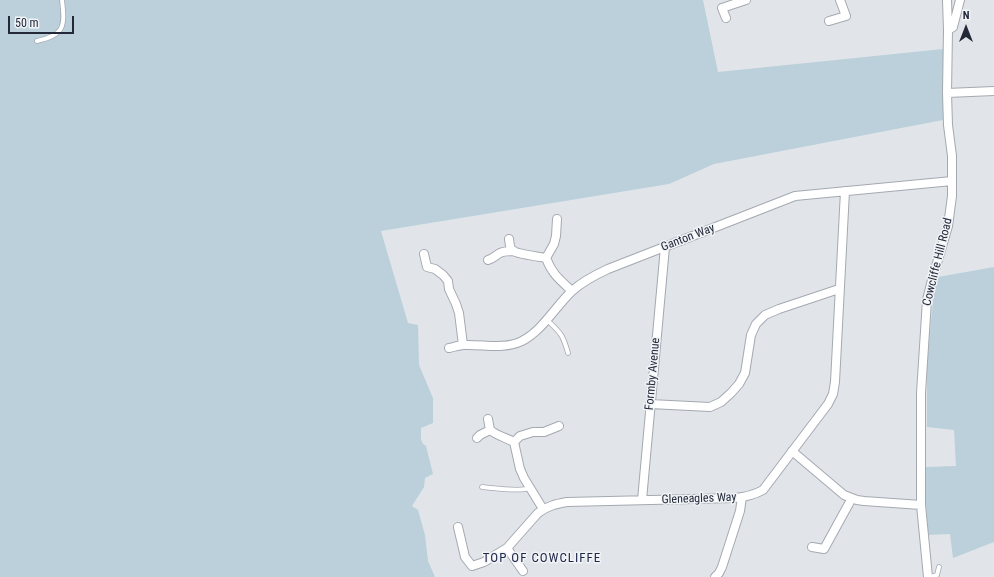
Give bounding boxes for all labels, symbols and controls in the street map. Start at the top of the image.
scale bar [10,8,76,34]
north arrow [946,8,986,48]
text: N [963,9,969,22]
text: 50 m [15,16,39,30]
street label: Cowcliffe Hill Road [920,217,956,307]
street label: Ganton Way [659,221,717,255]
street label: Formby Avenue [643,337,663,411]
street label: Gleneagles Way [661,490,737,508]
district label: TOP OF COWCLIFFE [483,551,601,567]

